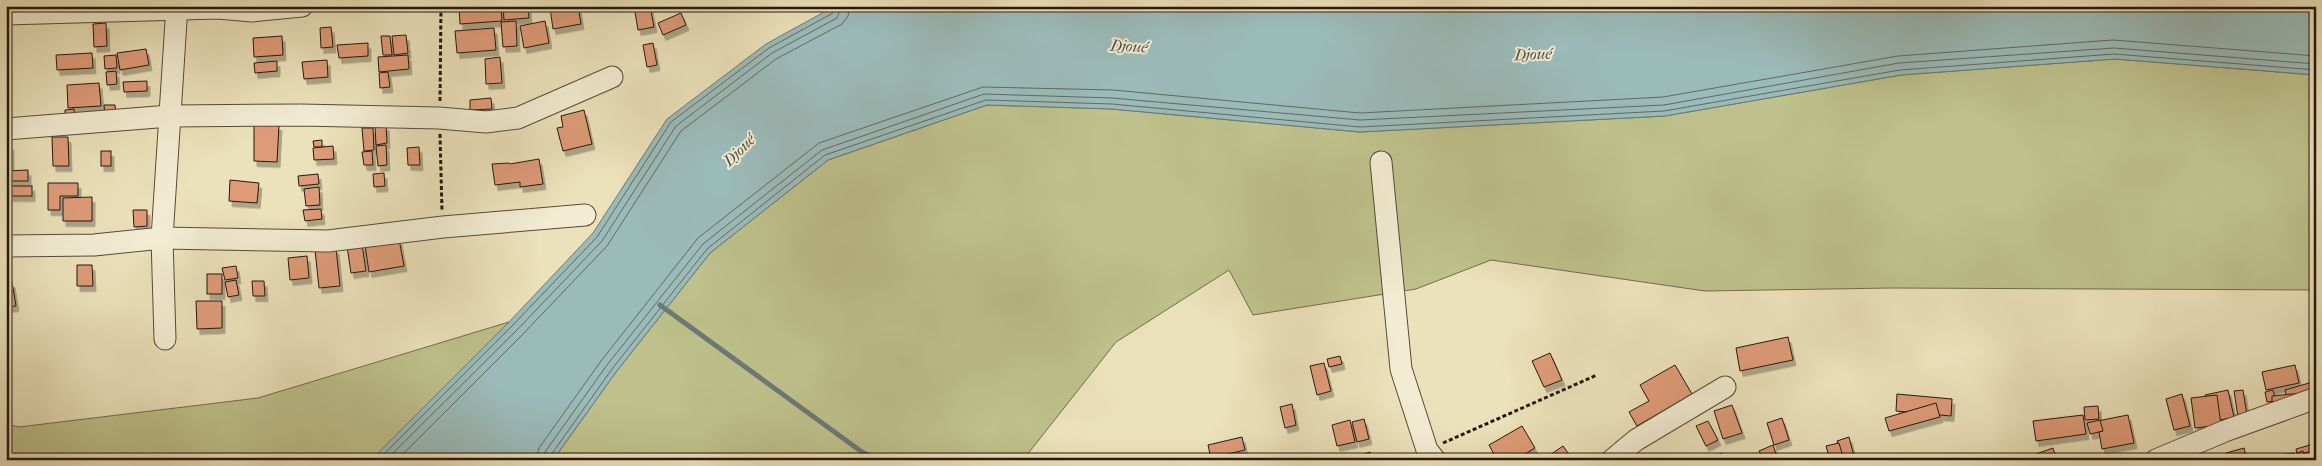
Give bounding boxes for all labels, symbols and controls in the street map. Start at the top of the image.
water label: Djoué [1109,35,1151,57]
water label: Djoué [1513,44,1555,64]
water label: Djoué [718,128,761,171]

